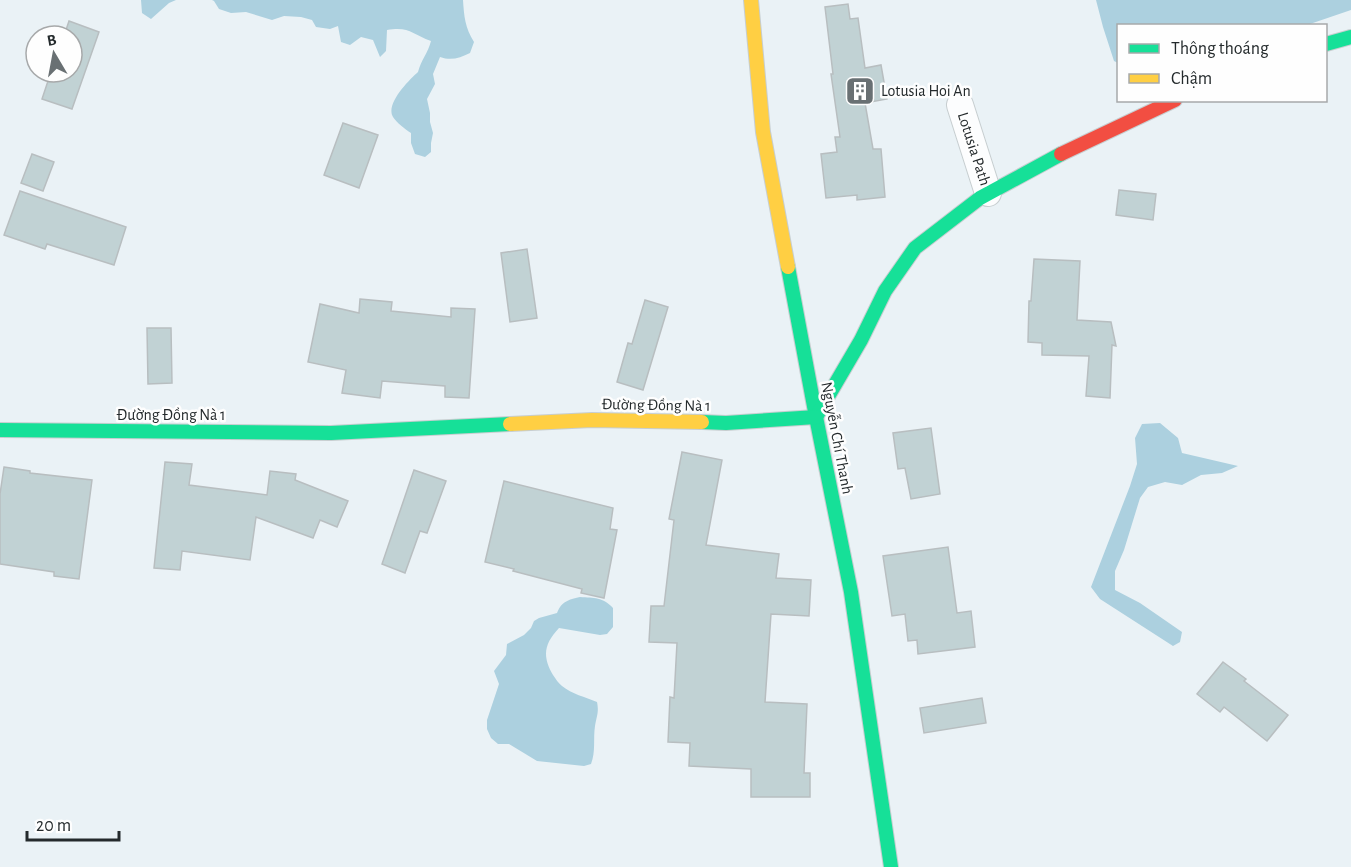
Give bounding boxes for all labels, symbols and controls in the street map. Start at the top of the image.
north arrow [24,24,84,84]
legend [1117,24,1327,102]
text: B [46,32,58,49]
text: Thông thoáng [1171,40,1269,58]
text: Chậm [1171,70,1212,88]
building icon: Lotusia Hoi An [844,75,876,107]
place label: Lotusia Hoi An [881,83,971,99]
street label: Lotusia Path [955,110,993,188]
street label: Nguyễn Chí Thanh [817,380,858,496]
street label: Đường Đồng Nà 1 [601,396,711,414]
street label: Đường Đồng Nà 1 [116,407,226,423]
scale bar [27,804,118,842]
text: 20 m [36,817,71,835]

